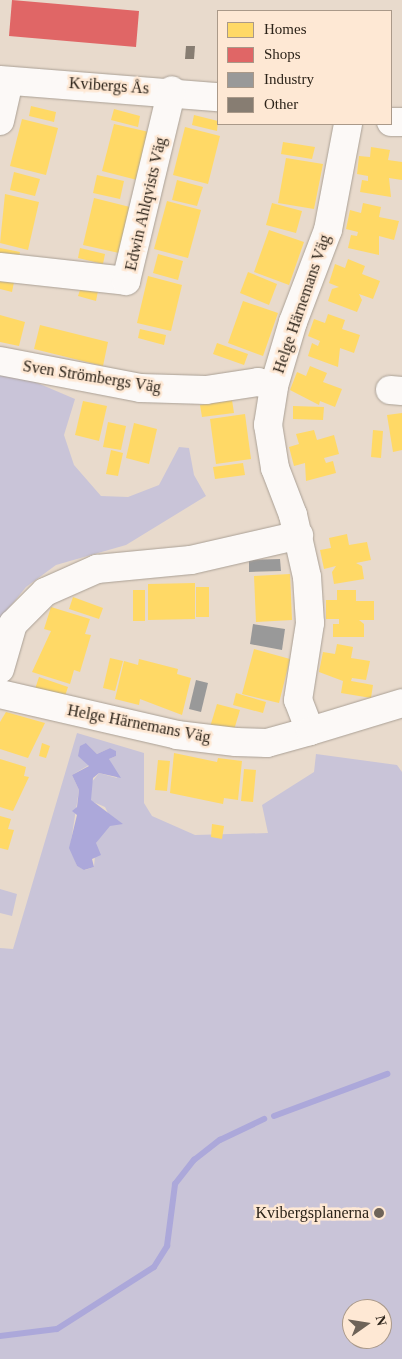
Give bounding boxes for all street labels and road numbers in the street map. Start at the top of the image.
street label: Kvibergs Ås [68,74,150,98]
street label: Edwin Ahlqvists Väg [121,135,171,273]
street label: Helge Härnemans Väg [269,232,335,376]
street label: Sven Strömbergs Väg [21,357,163,397]
street label: Helge Härnemans Väg [66,701,212,747]

